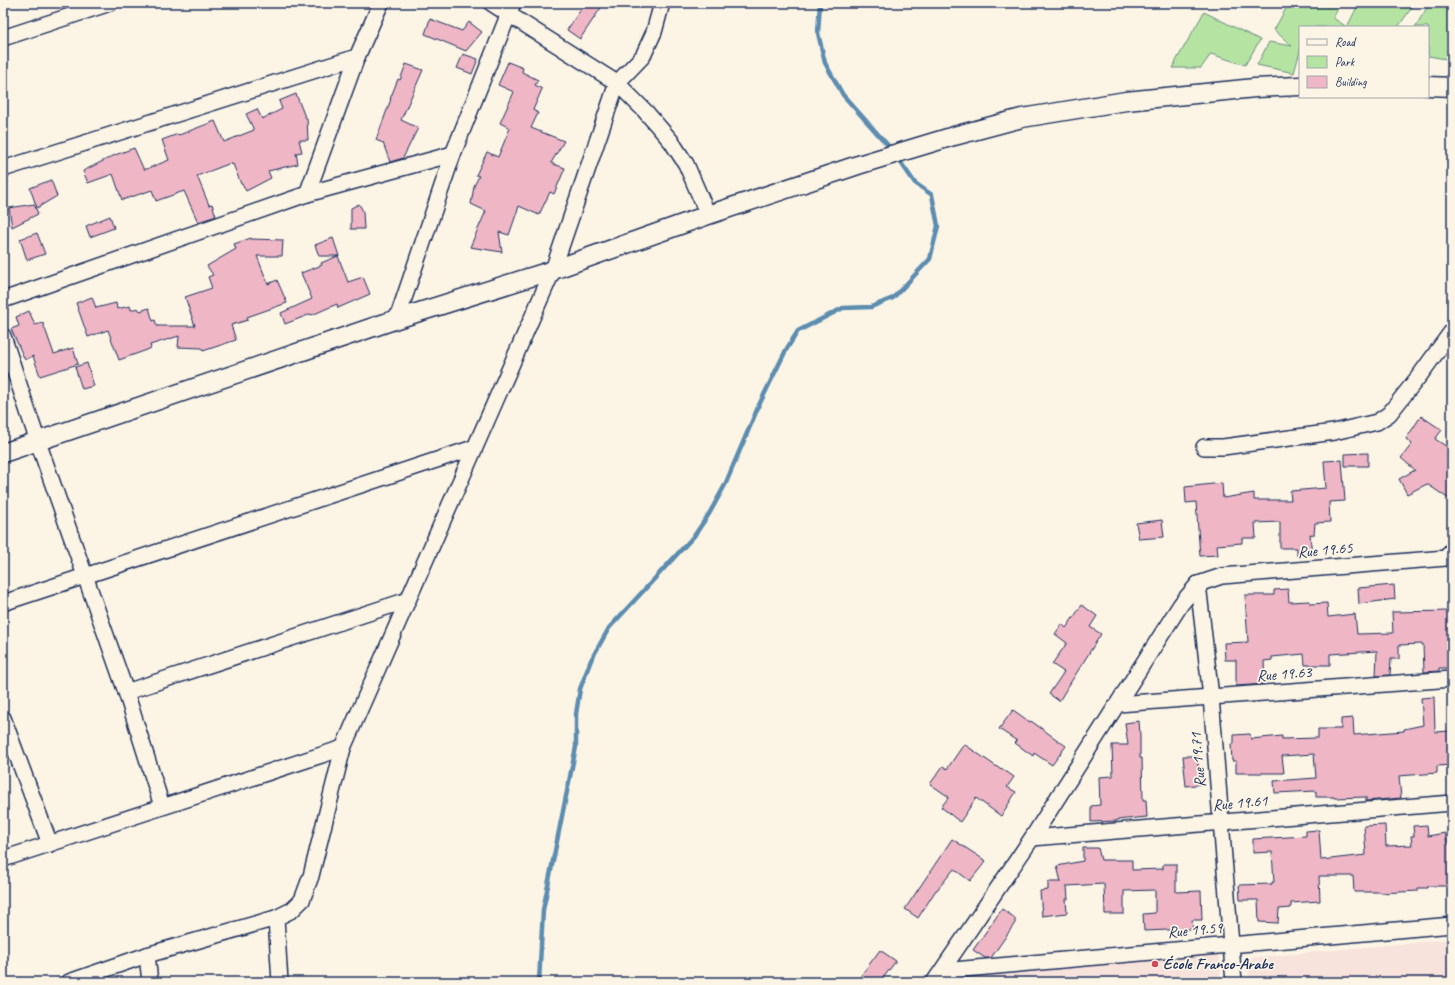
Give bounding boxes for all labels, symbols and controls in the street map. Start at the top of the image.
legend [1299,26,1429,98]
text: Road [1335,34,1357,50]
text: Park [1335,54,1356,70]
text: Building [1335,74,1367,90]
street label: Rue 19.65 [1297,538,1354,562]
street label: Rue 19.63 [1256,662,1314,686]
street label: Rue 19.71 [1186,731,1210,788]
street label: Rue 19.61 [1212,791,1269,815]
street label: Rue 19.59 [1167,917,1225,942]
place label: École Franco-Arabe [1163,954,1274,974]
marker: École Franco-Arabe [1150,959,1160,969]

